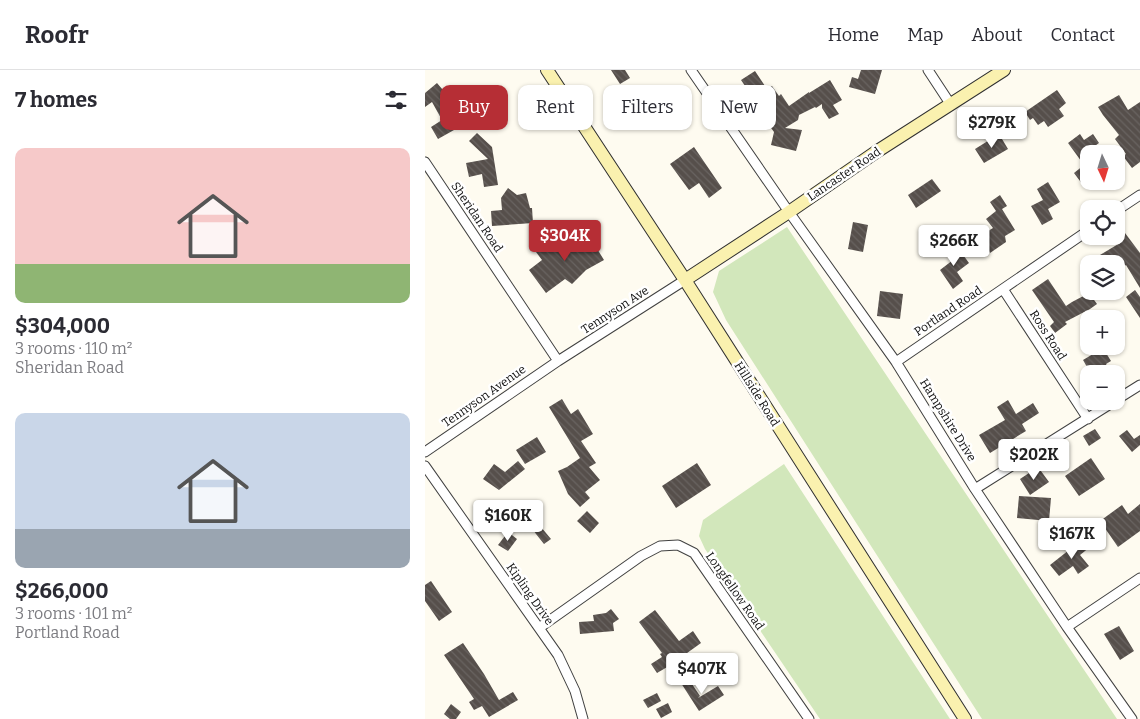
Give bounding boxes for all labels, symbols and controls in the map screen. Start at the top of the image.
text: Roofr [25,21,89,49]
text: Home [828,24,879,46]
text: Map [907,24,943,46]
text: About [971,24,1022,46]
text: Contact [1050,24,1115,46]
chip: Buy [440,85,508,130]
chip: Rent [518,85,593,130]
chip: Filters [603,85,692,130]
chip: New [702,85,776,130]
icon: filters [382,86,410,114]
text: 7 homes [15,87,97,113]
pin: $279K [957,106,1027,149]
text: $279K [968,113,1016,132]
street label: Lancaster Road [805,144,883,204]
north arrow [1080,145,1125,190]
map controls [1080,145,1125,410]
street label: Sheridan Road [448,179,506,255]
icon: home [168,181,258,271]
button: locate [1080,200,1125,245]
pin: $304K [530,220,600,262]
pin: $266K [919,224,989,267]
text: $304K [540,226,590,245]
text: $266K [929,231,979,250]
button: layers [1080,255,1125,300]
street label: Tennyson Ave [579,283,651,337]
street label: Portland Road [912,283,984,339]
street label: Ross Road [1027,307,1069,363]
button: + [1080,310,1125,355]
text: $304,000 [15,313,110,339]
text: 3 rooms · 110 m² [15,339,133,358]
text: Sheridan Road [15,358,124,377]
street label: Hillside Road [732,359,782,429]
street label: Tennyson Avenue [440,362,528,430]
button: − [1080,365,1125,410]
street label: Hampshire Drive [917,376,979,464]
pin: $202K [999,438,1069,481]
text: $202K [1009,445,1059,464]
icon: home [168,446,258,536]
pin: $160K [473,500,543,542]
text: $160K [484,506,532,525]
pin: $167K [1037,518,1107,560]
text: $167K [1049,524,1095,543]
street label: Longfellow Road [703,549,767,633]
street label: Kipling Drive [504,560,556,628]
text: $266,000 [15,578,109,604]
text: 3 rooms · 101 m² [15,604,132,623]
text: Portland Road [15,623,120,642]
pin: $407K [667,652,737,695]
text: $407K [677,659,727,678]

